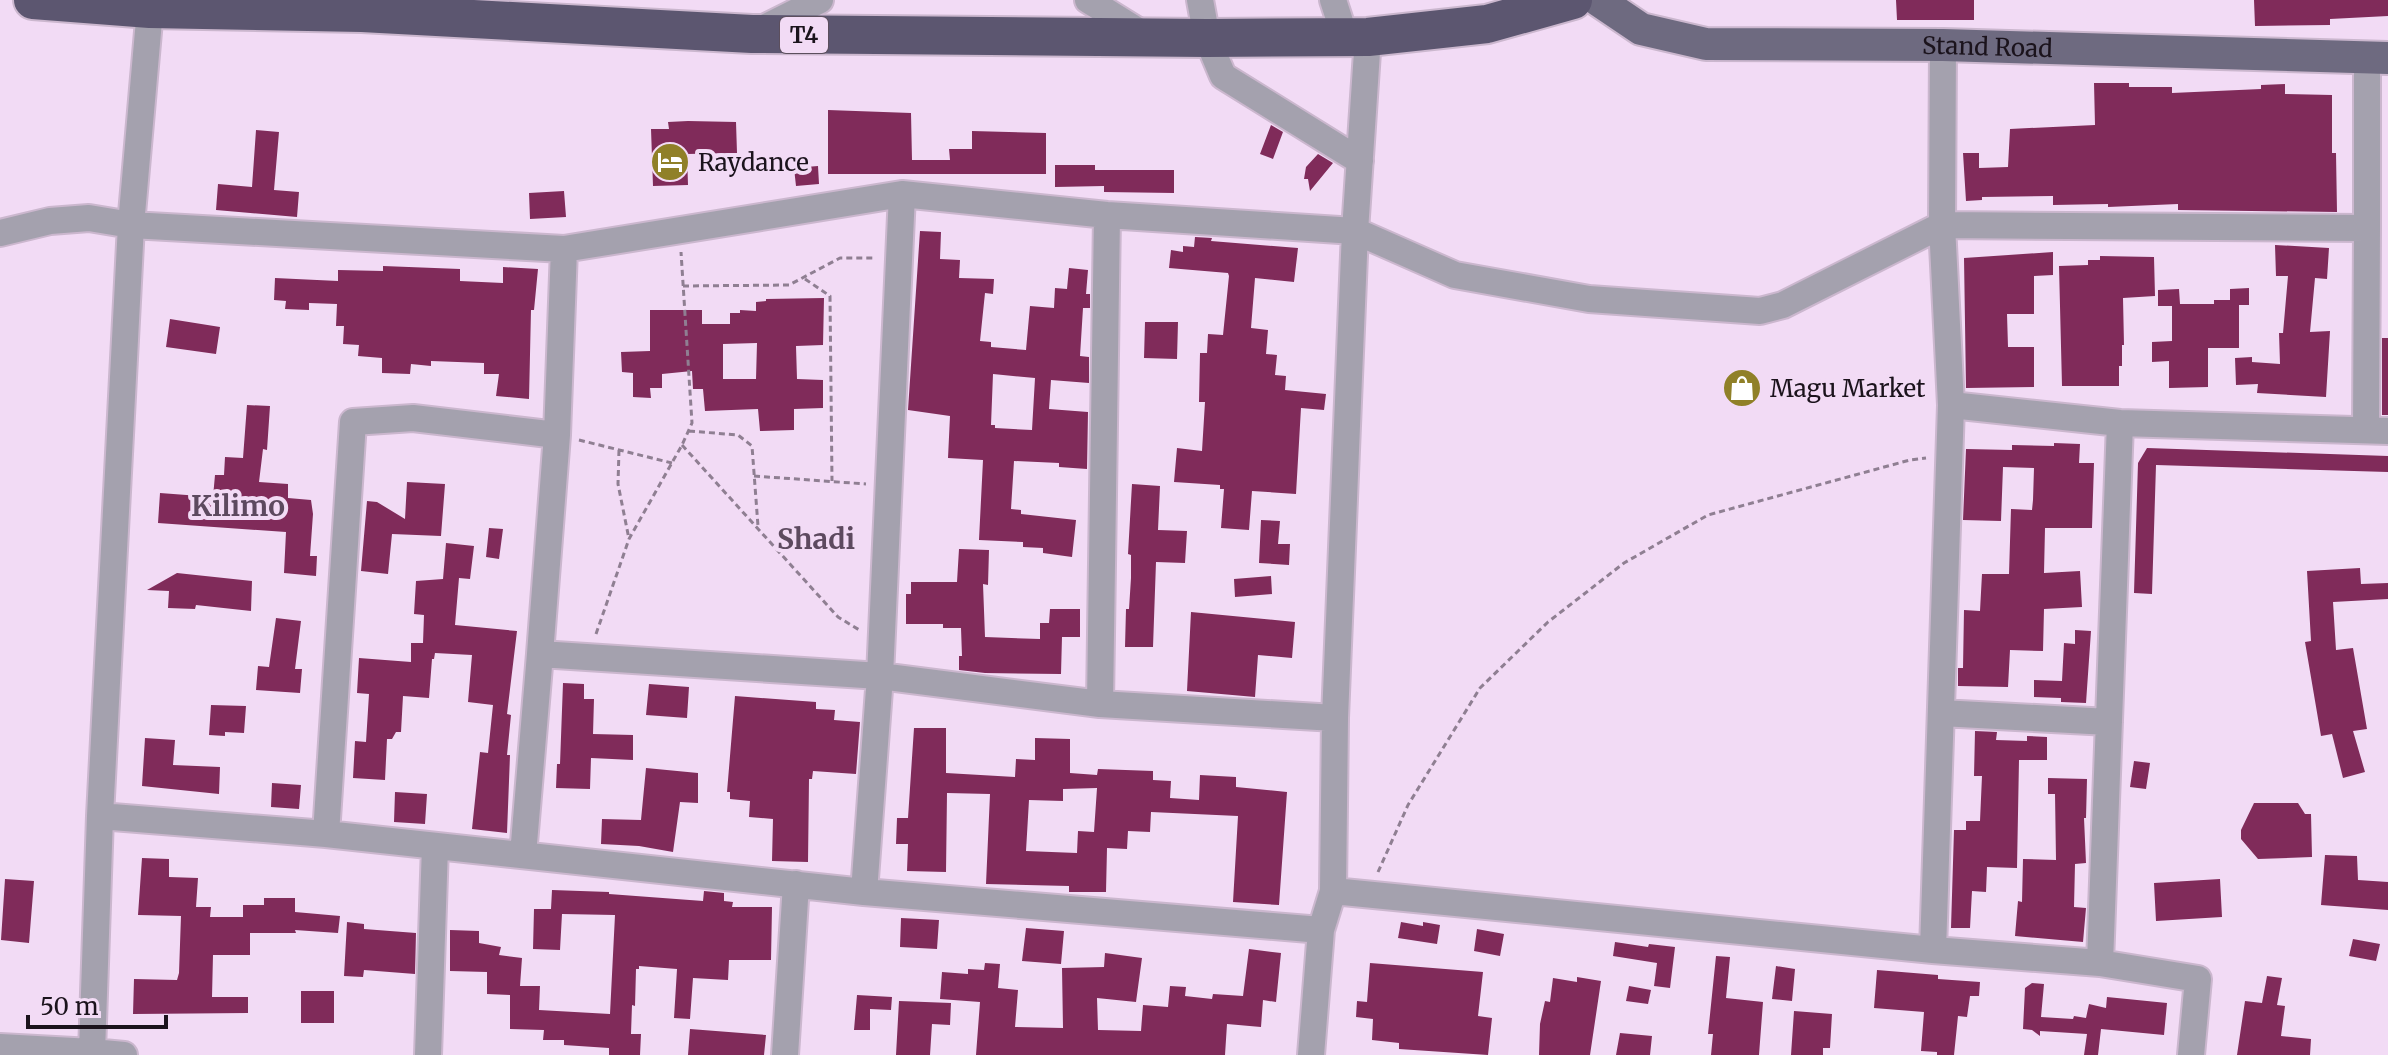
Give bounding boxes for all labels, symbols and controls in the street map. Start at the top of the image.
road number: T4 [780,17,828,53]
street label: Stand Road [1922,29,2053,64]
hotel icon: Raydance [649,141,691,183]
place label: Raydance [698,147,809,178]
shop icon: Magu Market [1721,367,1763,409]
place label: Magu Market [1770,373,1926,404]
district label: Kilimo [191,488,285,524]
district label: Shadi [777,521,855,557]
scale bar [28,979,166,1029]
text: 50 m [40,991,99,1022]

